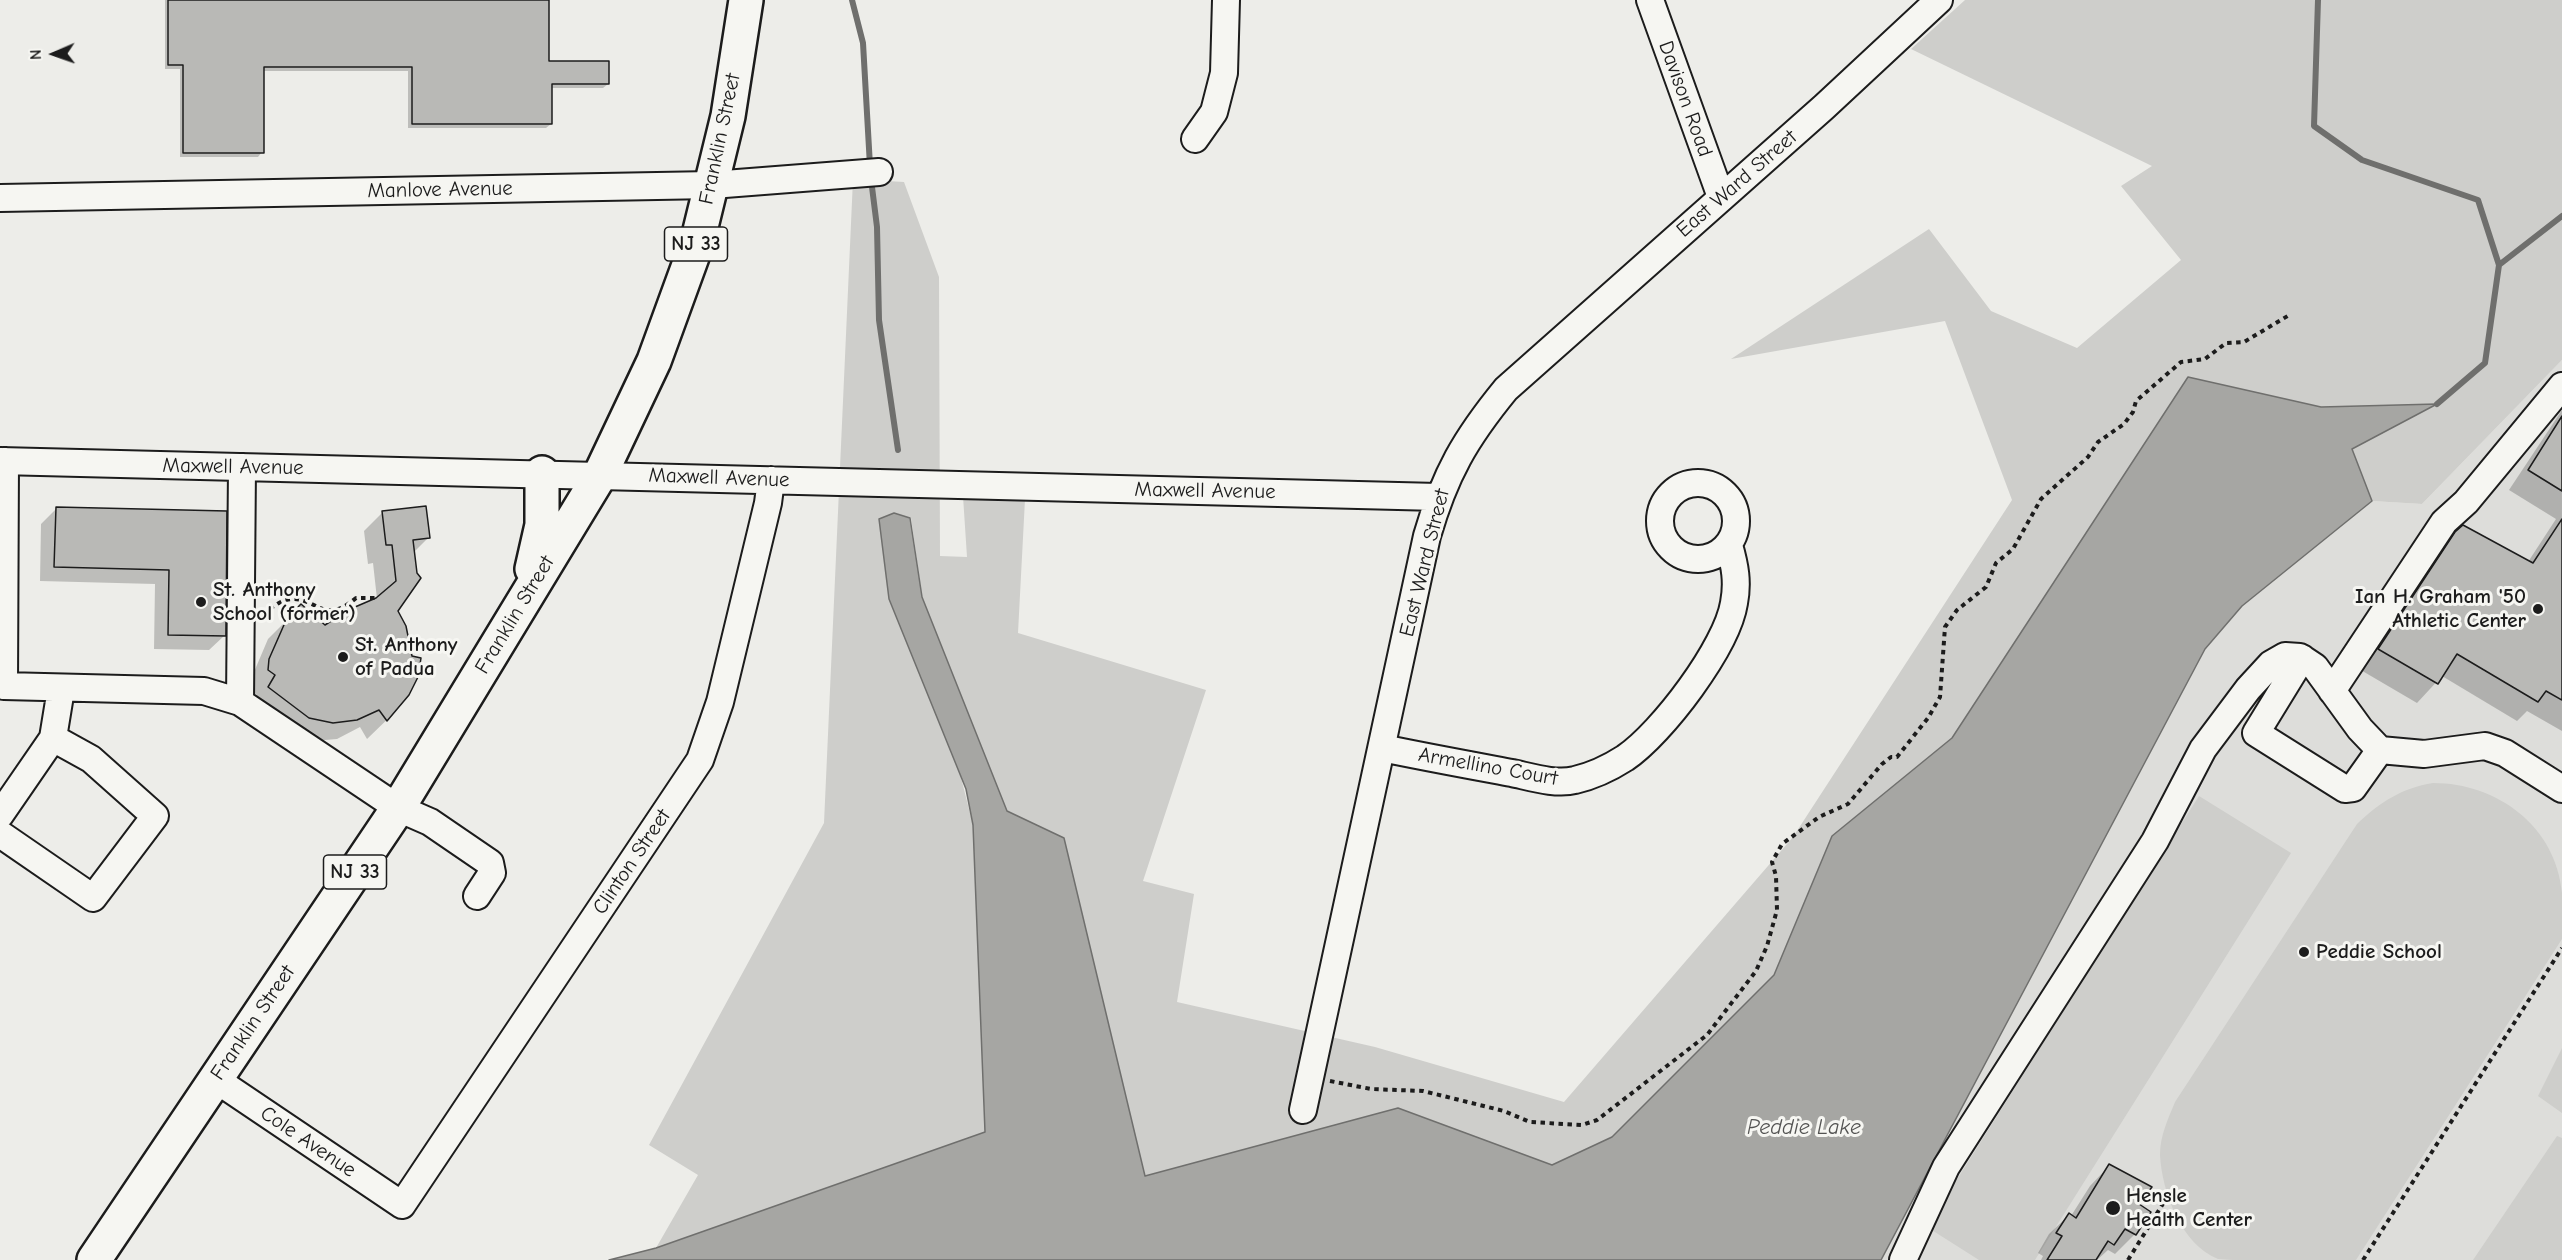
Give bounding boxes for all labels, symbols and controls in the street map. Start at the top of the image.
north arrow [24,24,84,84]
street label: Davison Road [1652,38,1718,160]
text: N [27,49,45,60]
street label: Franklin Street [694,71,746,207]
street label: East Ward Street [1672,125,1802,243]
street label: Manlove Avenue [367,176,513,204]
road number: NJ 33 [664,227,728,261]
street label: Maxwell Avenue [162,453,304,481]
street label: Maxwell Avenue [648,463,790,493]
street label: Maxwell Avenue [1134,477,1276,505]
street label: East Ward Street [1394,487,1456,639]
street label: Franklin Street [470,551,560,679]
place label: St. Anthony School (former) [213,577,356,627]
place label: Ian H. Graham '50 Athletic Center [2355,584,2526,634]
marker: St. Anthony School (former) [194,595,208,609]
marker: Ian H. Graham '50 Athletic Center [2531,602,2545,616]
place label: St. Anthony of Padua [355,632,457,682]
marker: St. Anthony of Padua [336,650,350,664]
street label: Armellino Court [1416,742,1560,792]
street label: Clinton Street [588,805,676,919]
road number: NJ 33 [324,855,386,889]
place label: Peddie School [2316,939,2442,965]
marker: Peddie School [2297,945,2311,959]
street label: Franklin Street [205,961,301,1085]
street label: Cole Avenue [255,1101,361,1183]
water label: Peddie Lake [1747,1115,1861,1141]
place label: Hensle Health Center [2126,1183,2252,1233]
marker: Hensle Health Center [2104,1199,2122,1217]

